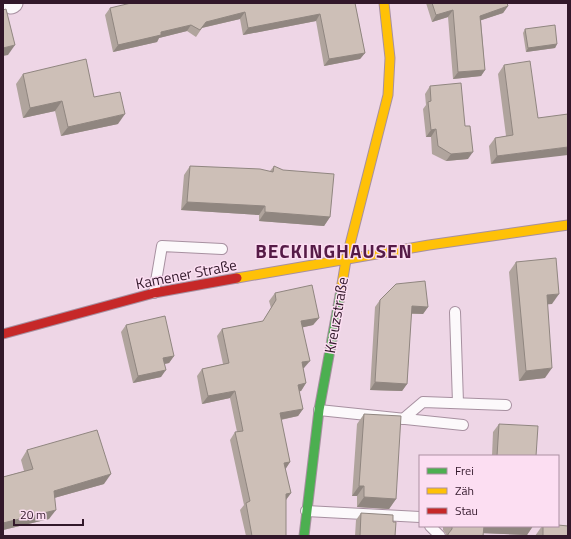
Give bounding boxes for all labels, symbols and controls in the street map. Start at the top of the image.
district label: BECKINGHAUSEN [255,236,413,265]
street label: Kamener Straße [134,253,238,295]
street label: Kreuzstraße [318,275,354,355]
legend [419,455,559,527]
text: Frei [455,461,474,480]
text: Zäh [455,481,474,500]
scale bar [14,501,83,527]
text: Stau [455,501,478,520]
text: 20 m [20,505,46,524]

